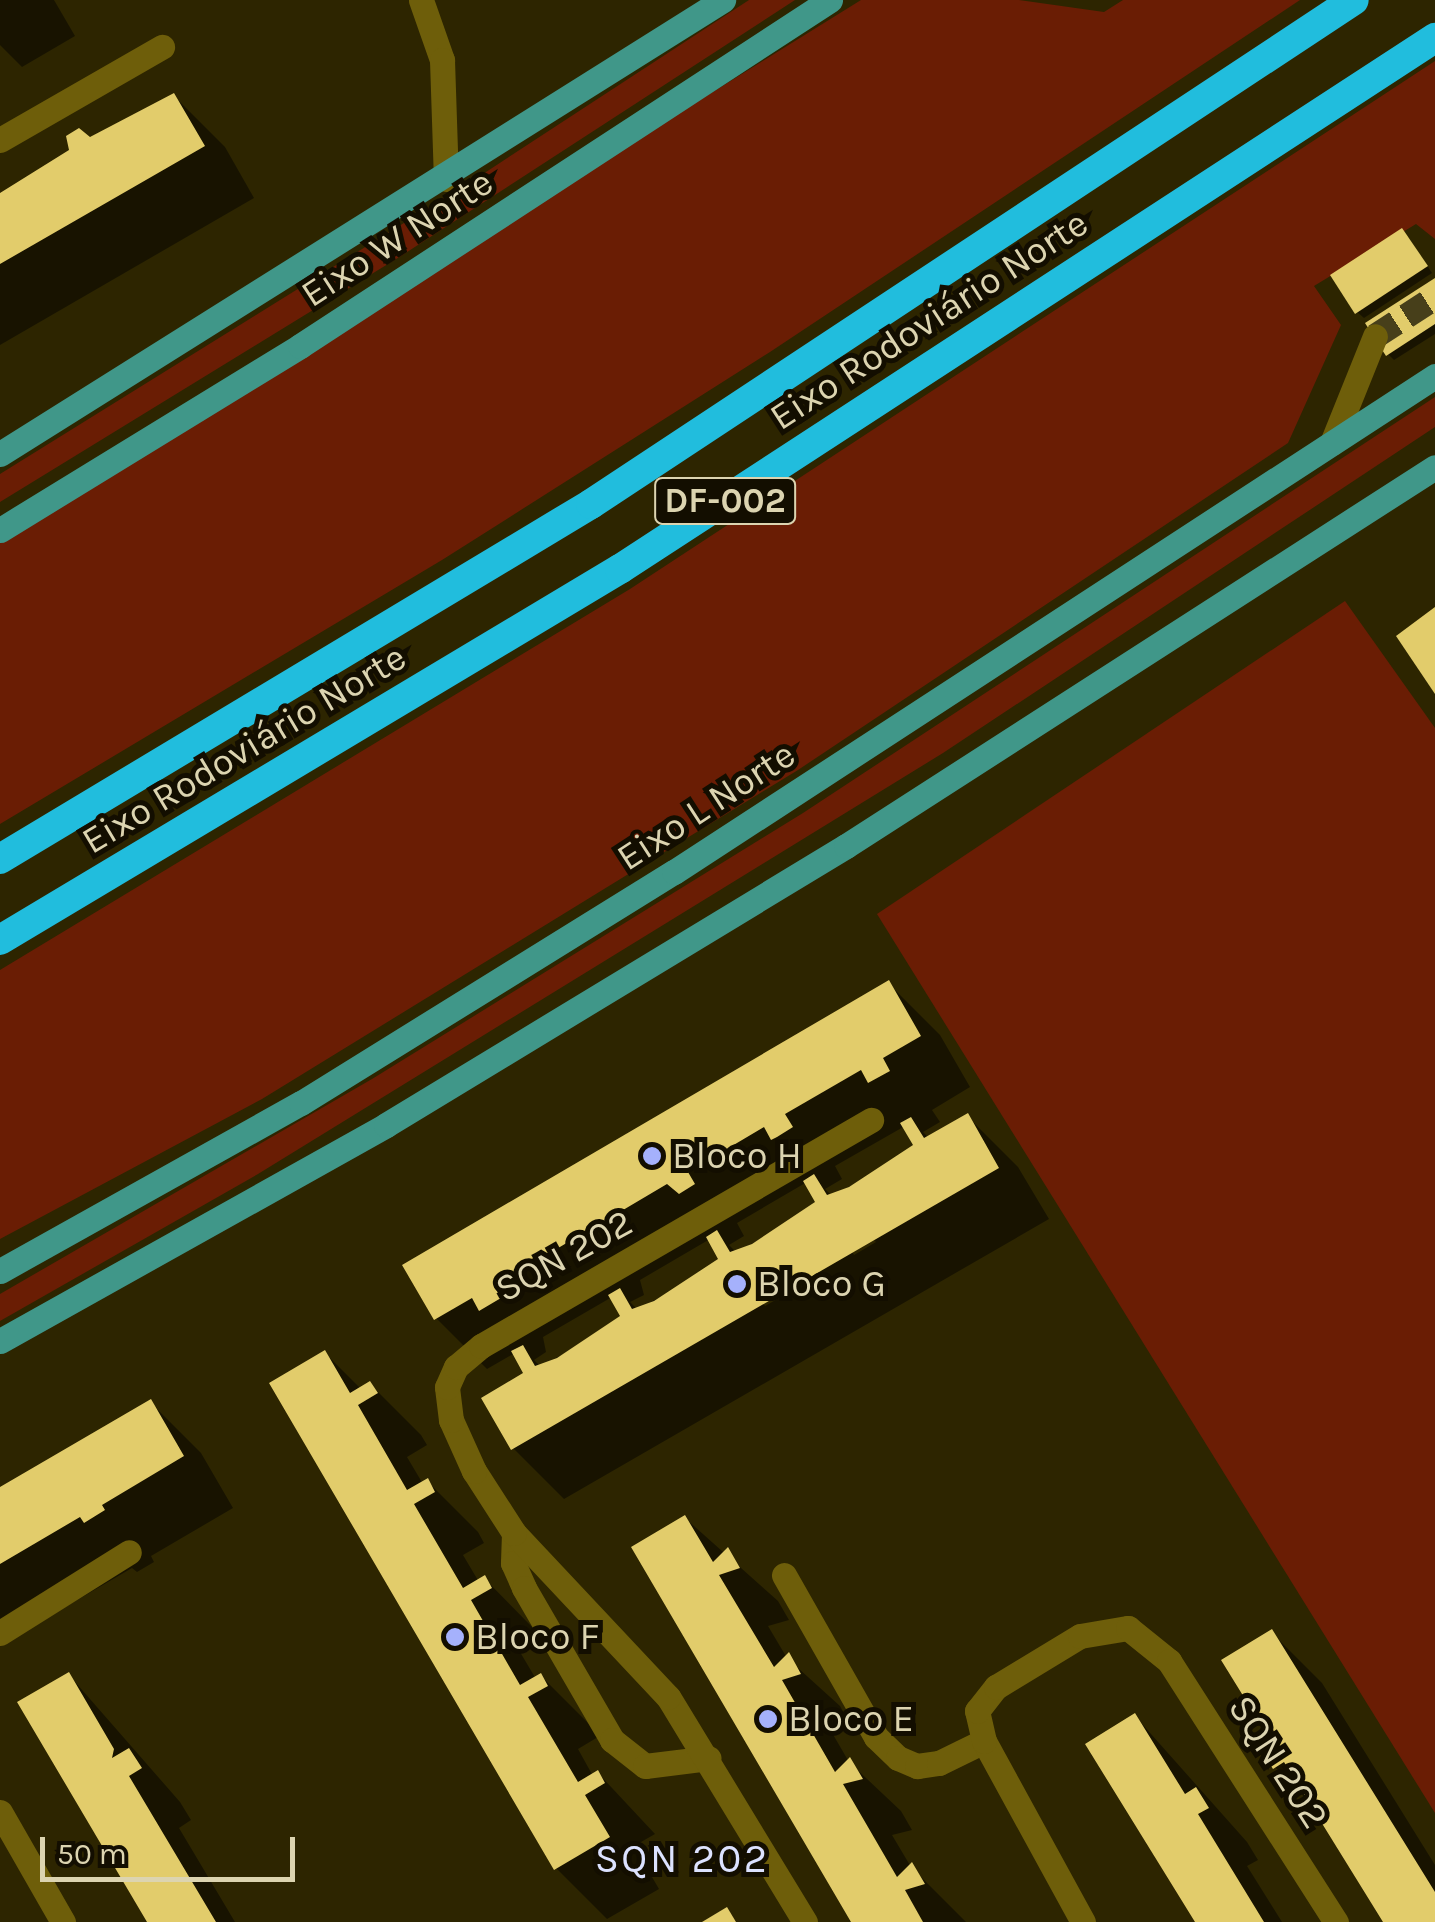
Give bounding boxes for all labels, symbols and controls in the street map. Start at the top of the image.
street label: Eixo W Norte [293,159,501,317]
street label: Eixo Rodoviário Norte [762,200,1096,440]
road number: DF-002 [652,471,798,531]
street label: Eixo Rodoviário Norte [74,634,414,864]
street label: Eixo L Norte [608,732,804,880]
place label: Bloco H [672,1133,802,1179]
marker: Bloco H [641,1145,663,1167]
street label: SQN 202 [488,1200,640,1312]
place label: Bloco G [757,1261,886,1307]
marker: Bloco G [726,1273,748,1295]
place label: Bloco F [475,1614,599,1660]
marker: Bloco F [444,1626,466,1648]
street label: SQN 202 [1218,1687,1338,1837]
place label: Bloco E [788,1696,914,1742]
marker: Bloco E [757,1708,779,1730]
scale bar [45,1817,300,1879]
district label: SQN 202 [595,1835,769,1883]
text: 50 m [57,1836,127,1872]

